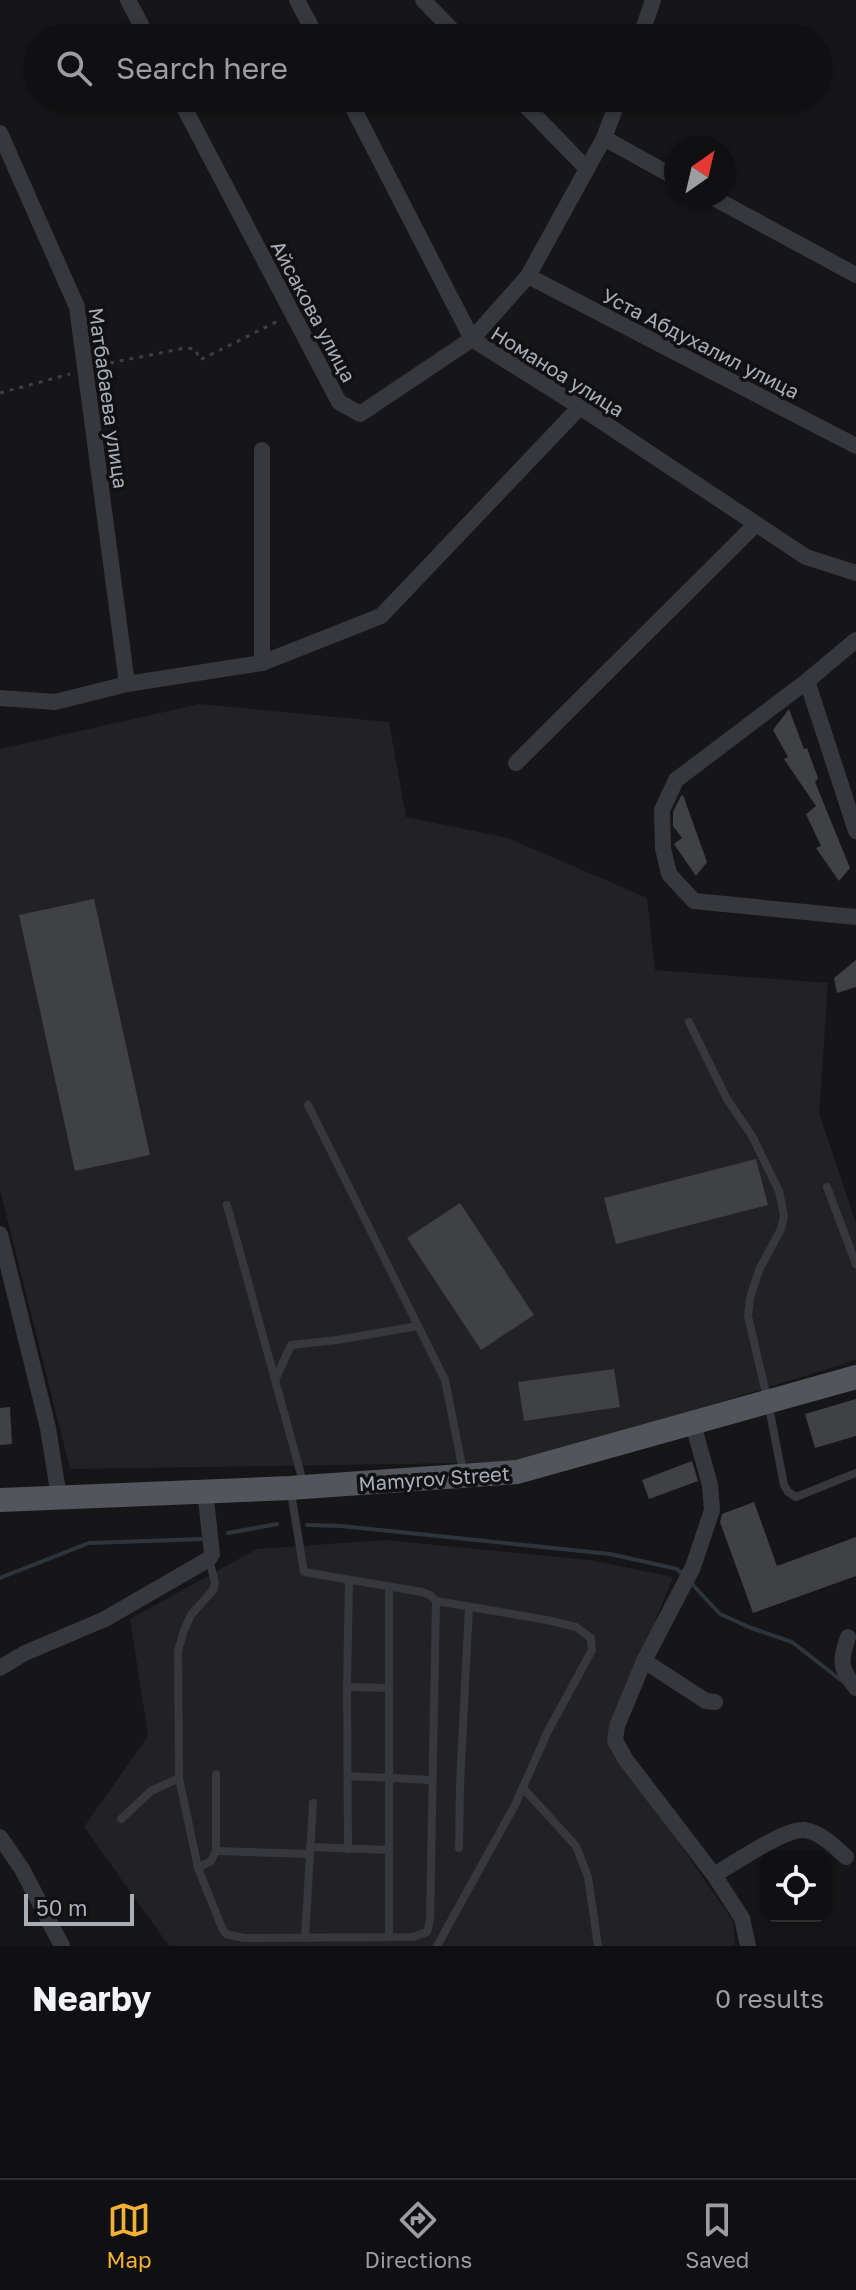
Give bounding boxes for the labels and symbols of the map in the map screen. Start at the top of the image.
north arrow [664,136,736,208]
street label: Айсакова улица [267,236,361,386]
street label: Уста Абдухалил улица [598,283,804,403]
street label: Матбабаева улица [84,306,134,490]
street label: Номаноа улица [487,321,629,421]
street label: Mamyrov Street [358,1461,510,1495]
scale bar [24,1890,134,1926]

